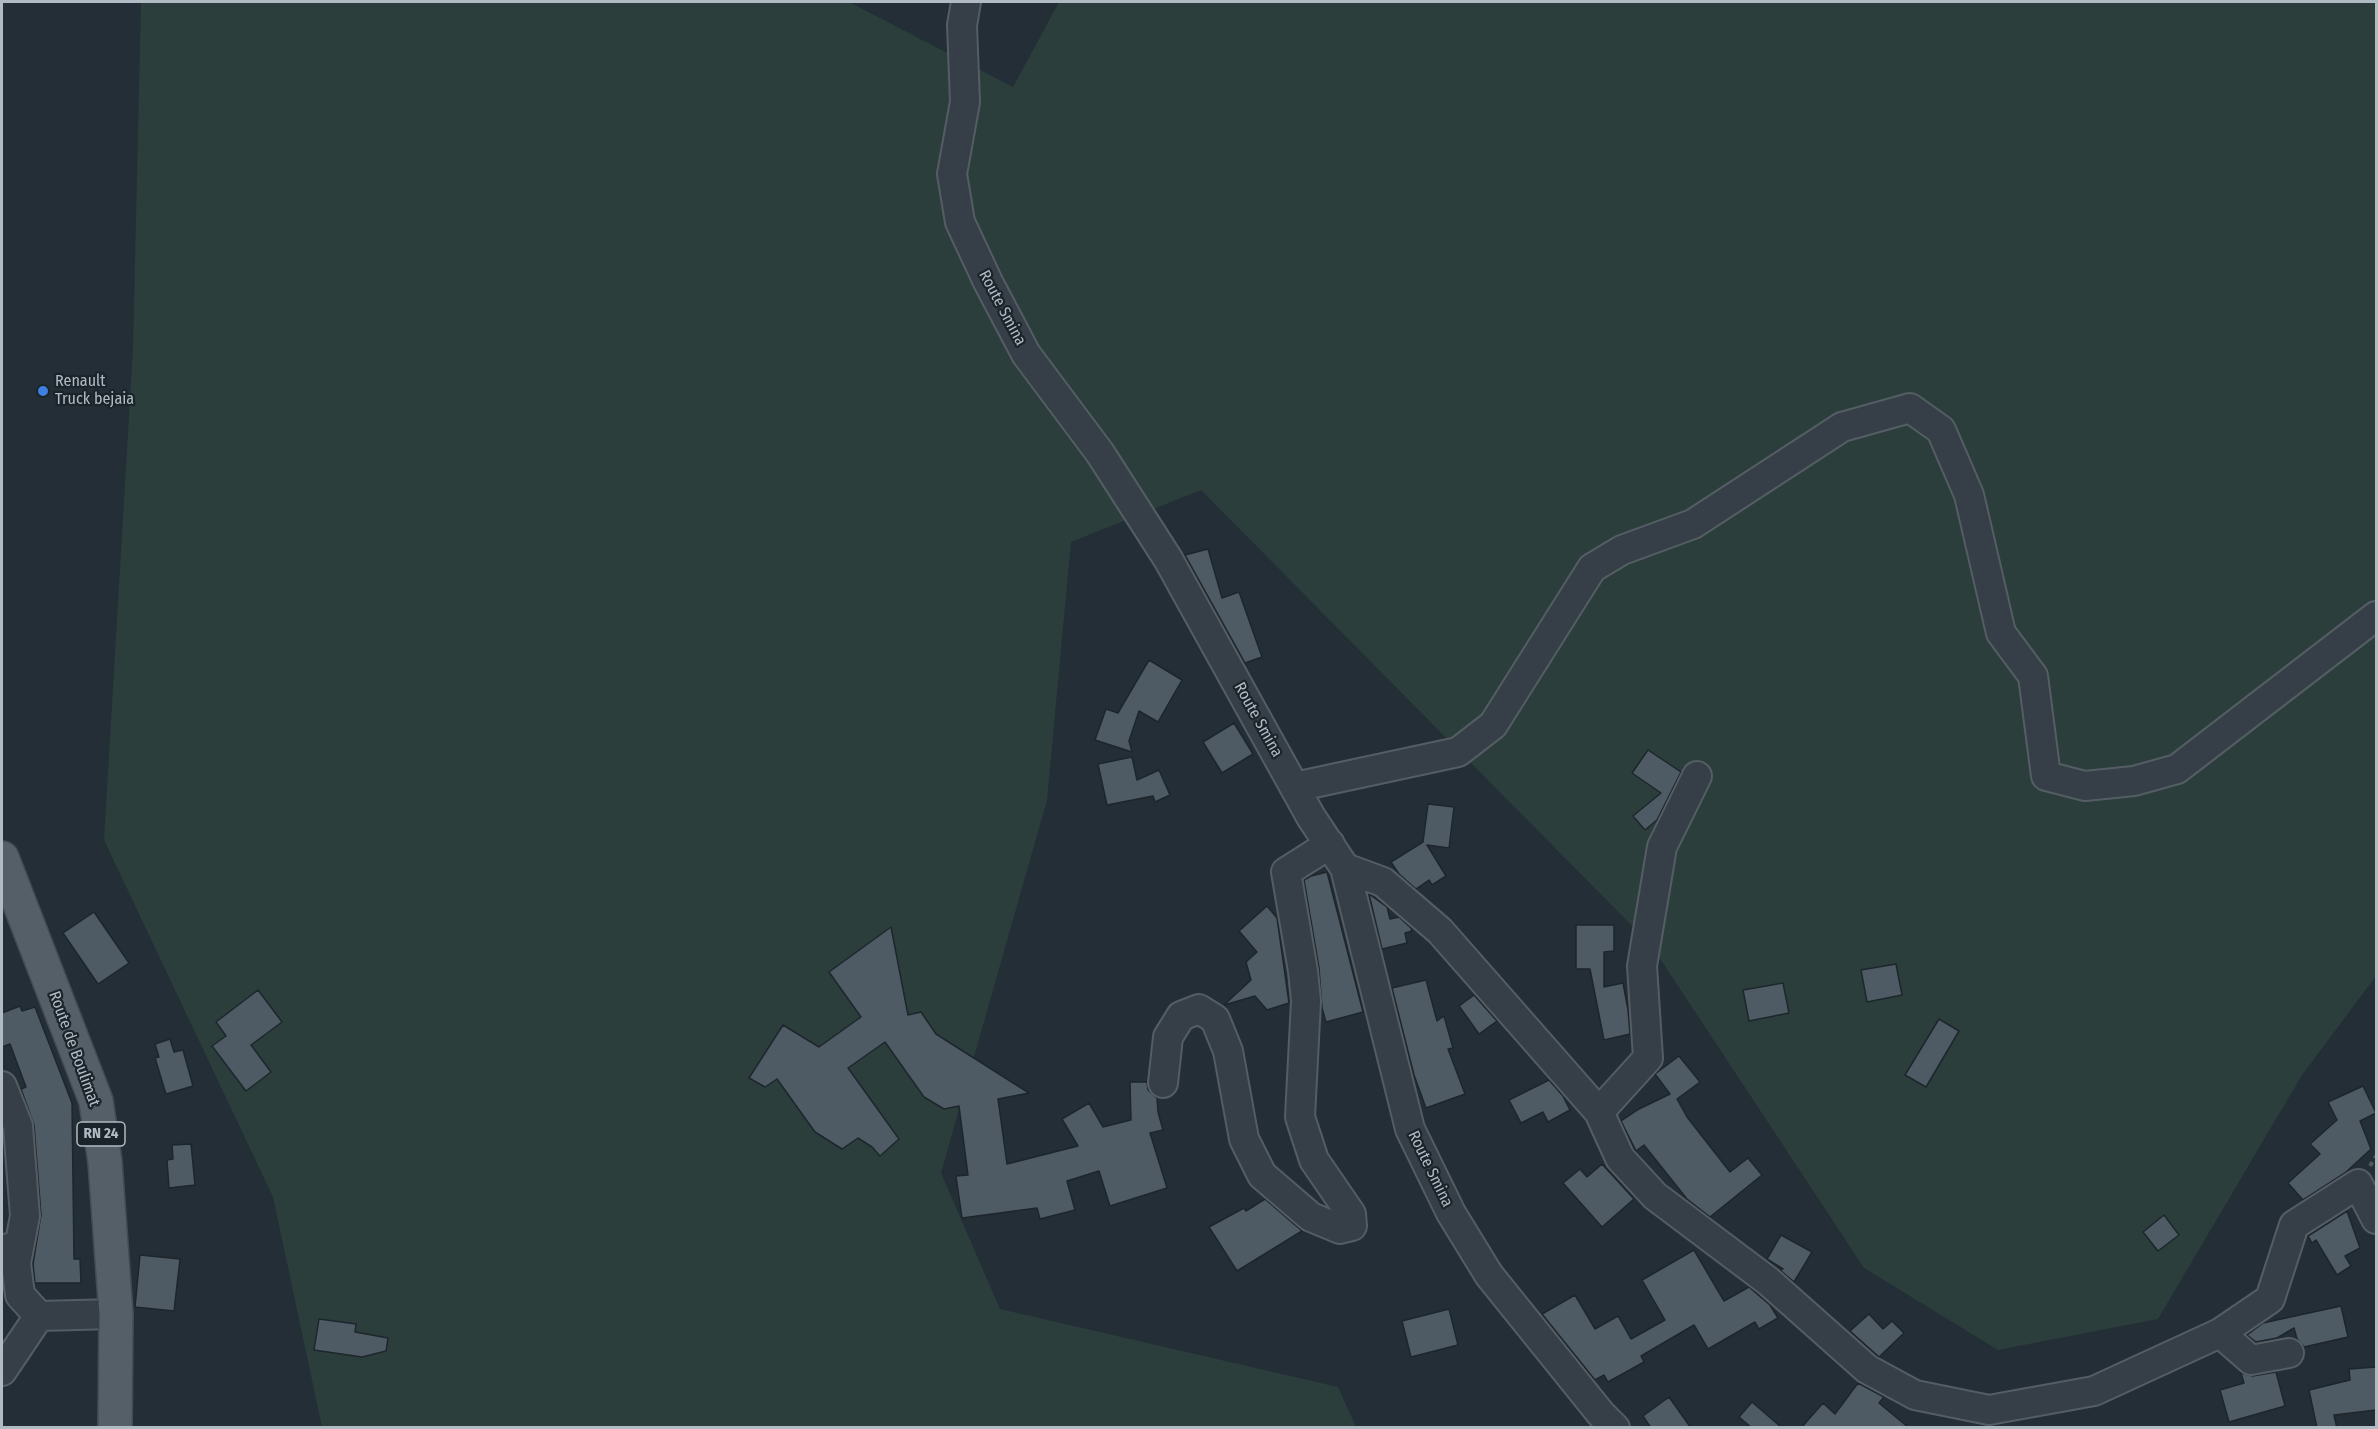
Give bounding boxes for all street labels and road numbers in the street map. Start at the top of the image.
street label: Route Smina [974,267,1030,349]
street label: Route Smina [1230,679,1286,761]
street label: Route de Boulimat [44,989,104,1109]
road number: RN 24 [77,1122,125,1146]
street label: Route Smina [1403,1128,1457,1210]

